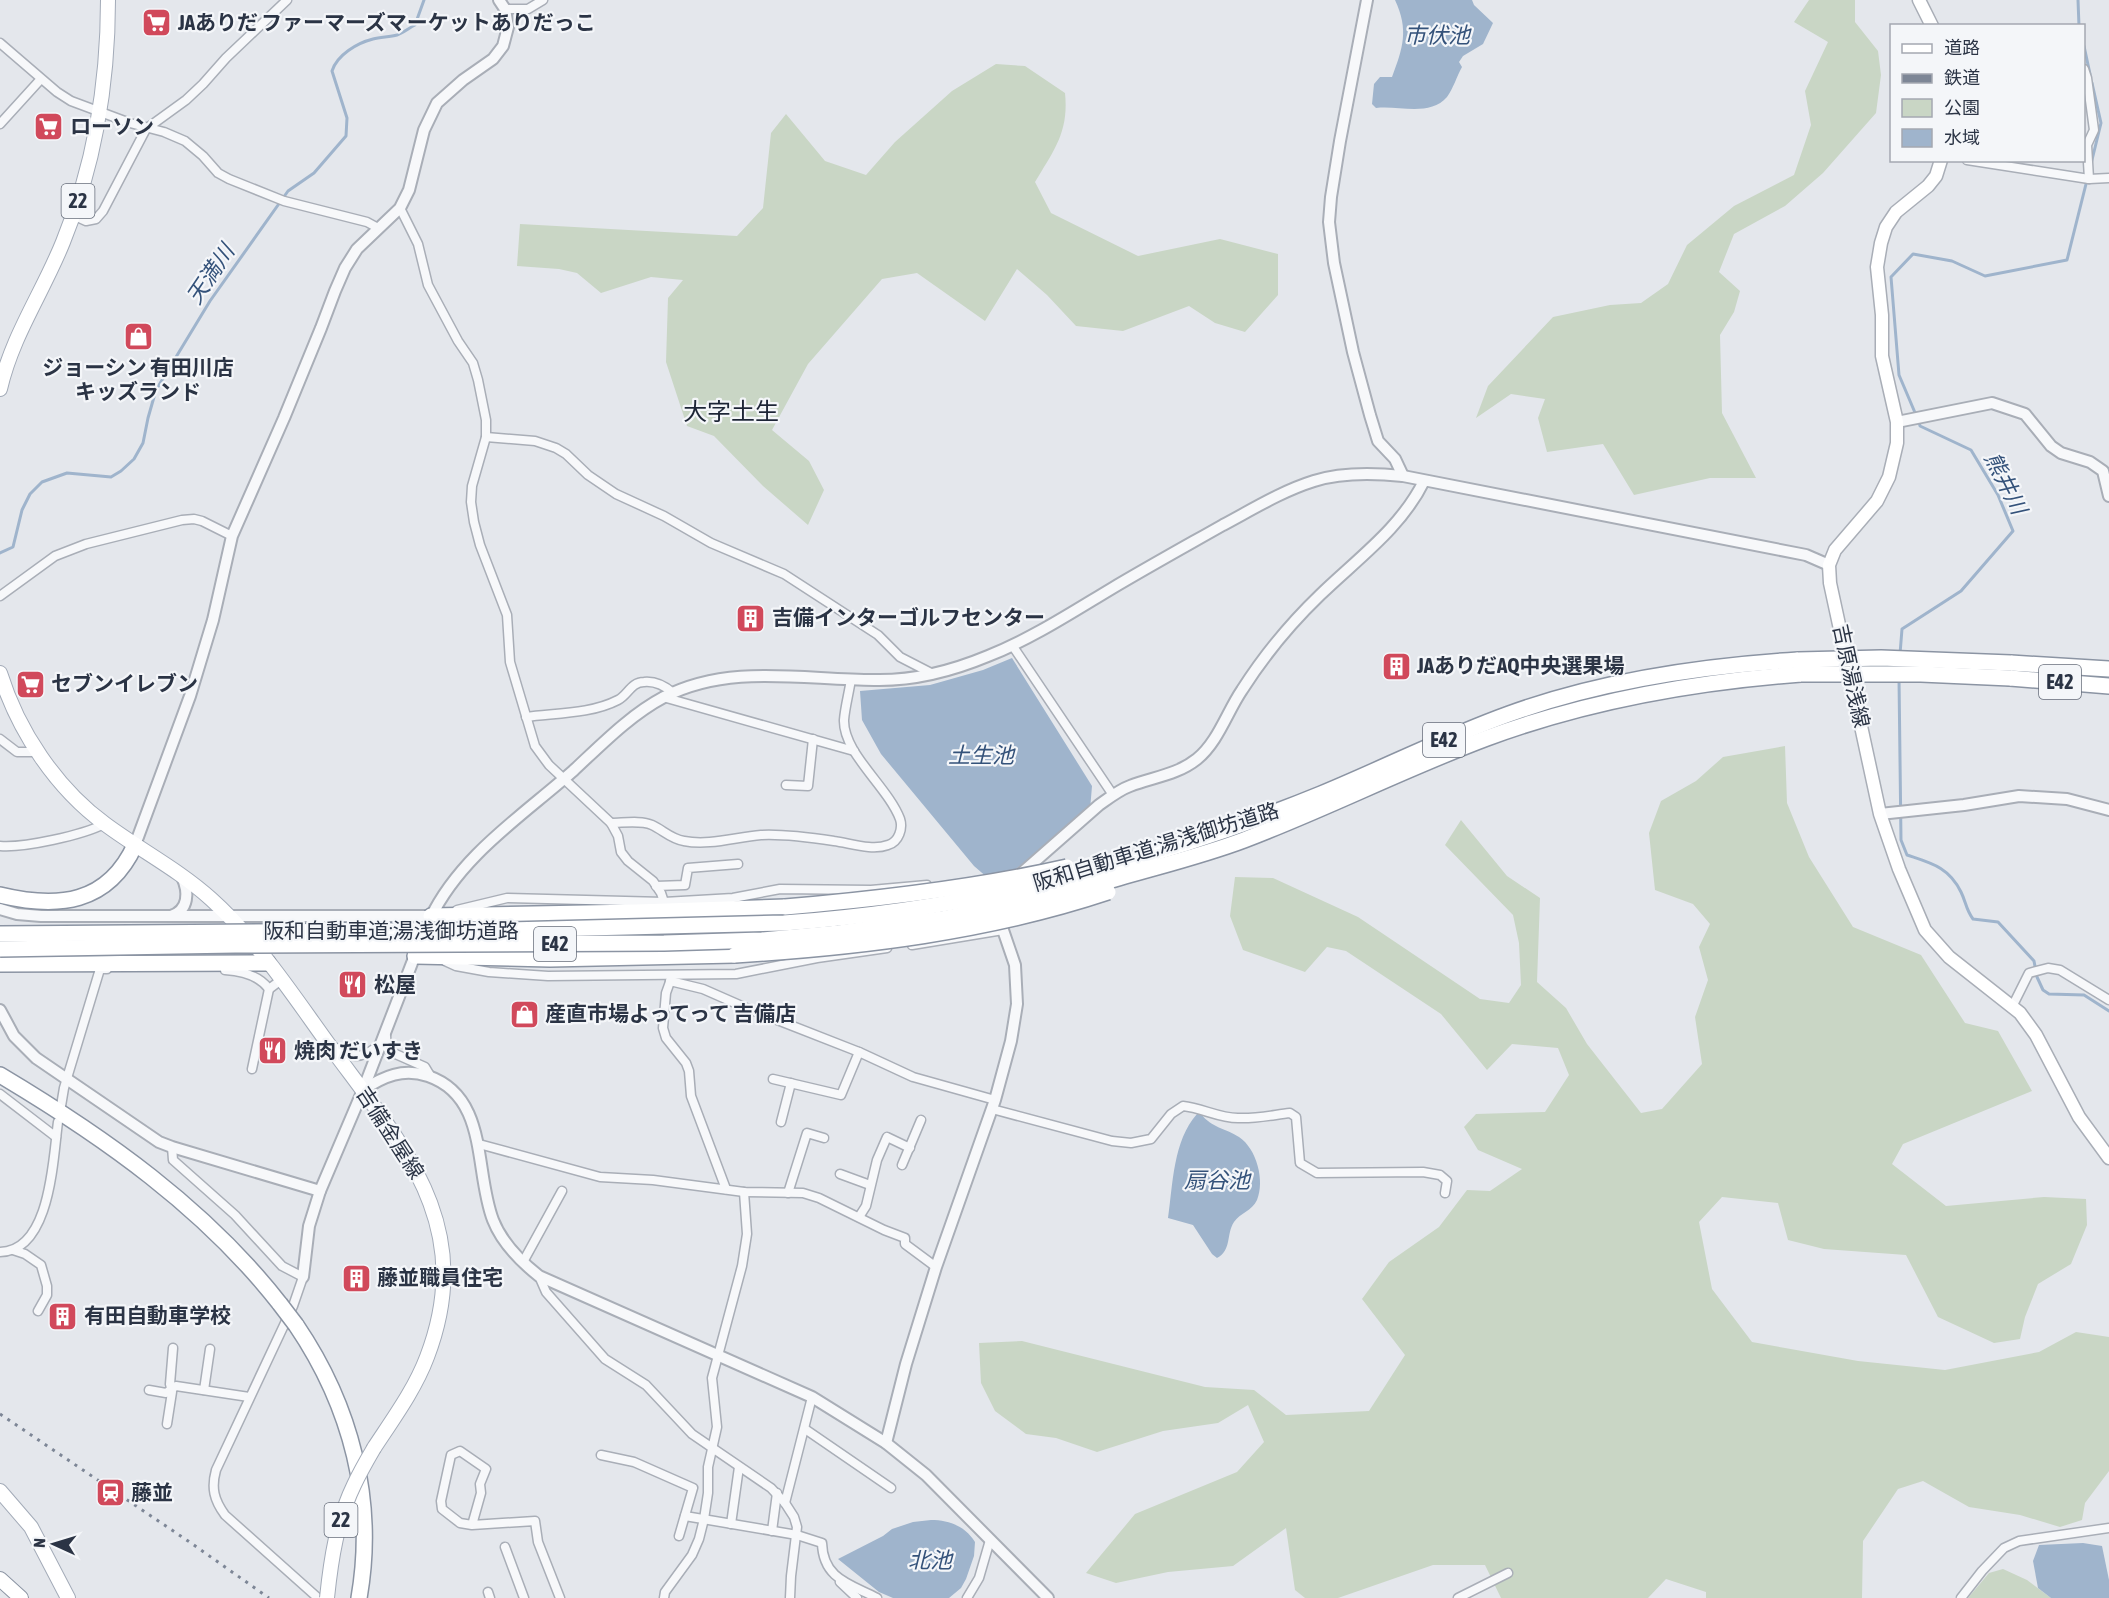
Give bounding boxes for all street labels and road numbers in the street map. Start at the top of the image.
road number: 22 [62,184,94,218]
street label: 吉原湯浅線 [1829,622,1875,730]
road number: E42 [2039,665,2081,699]
road number: E42 [1423,723,1465,757]
street label: 阪和自動車道;湯浅御坊道路 [1030,797,1282,895]
street label: 阪和自動車道;湯浅御坊道路 [263,918,519,942]
road number: E42 [534,927,576,961]
street label: 吉備金屋線 [352,1082,429,1183]
road number: 22 [324,1503,358,1537]

